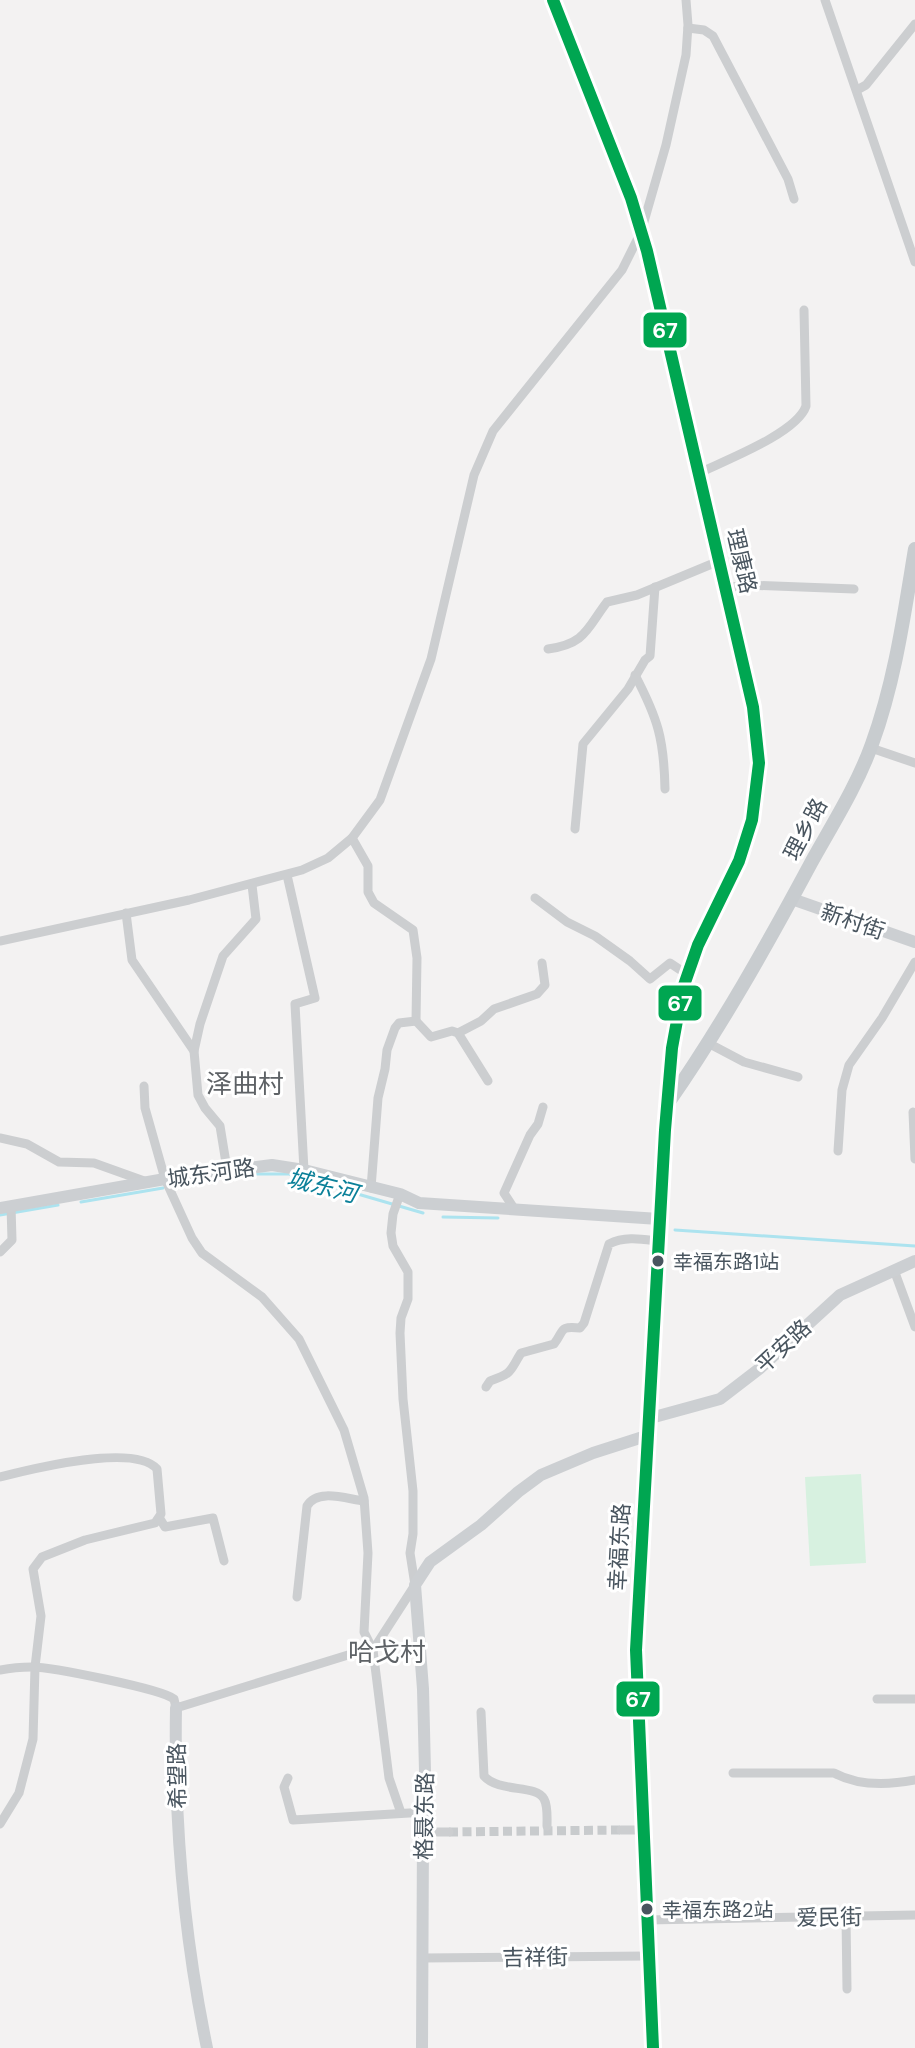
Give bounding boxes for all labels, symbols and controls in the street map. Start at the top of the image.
line badge: 67 [642,311,688,349]
text: 67 [652,316,678,345]
street label: 理康路 [720,526,763,597]
street label: 理乡路 [777,793,834,865]
street label: 新村街 [817,897,889,946]
line badge: 67 [657,984,703,1022]
text: 67 [667,989,693,1018]
district label: 泽曲村 [206,1067,284,1101]
street label: 城东河路 [165,1153,257,1194]
water label: 城东河 [283,1162,365,1210]
place label: 幸福东路1站 [673,1249,779,1275]
marker: 幸福东路1站 [650,1253,666,1269]
street label: 平安路 [749,1313,817,1379]
street label: 幸福东路 [603,1502,636,1592]
district label: 哈戈村 [348,1635,426,1669]
line badge: 67 [615,1680,661,1718]
text: 67 [625,1685,651,1714]
street label: 希望路 [162,1743,193,1809]
street label: 格聂东路 [409,1772,440,1860]
place label: 幸福东路2站 [662,1897,774,1923]
marker: 幸福东路2站 [639,1901,655,1917]
street label: 爱民街 [796,1902,862,1933]
street label: 吉祥街 [502,1942,568,1973]

